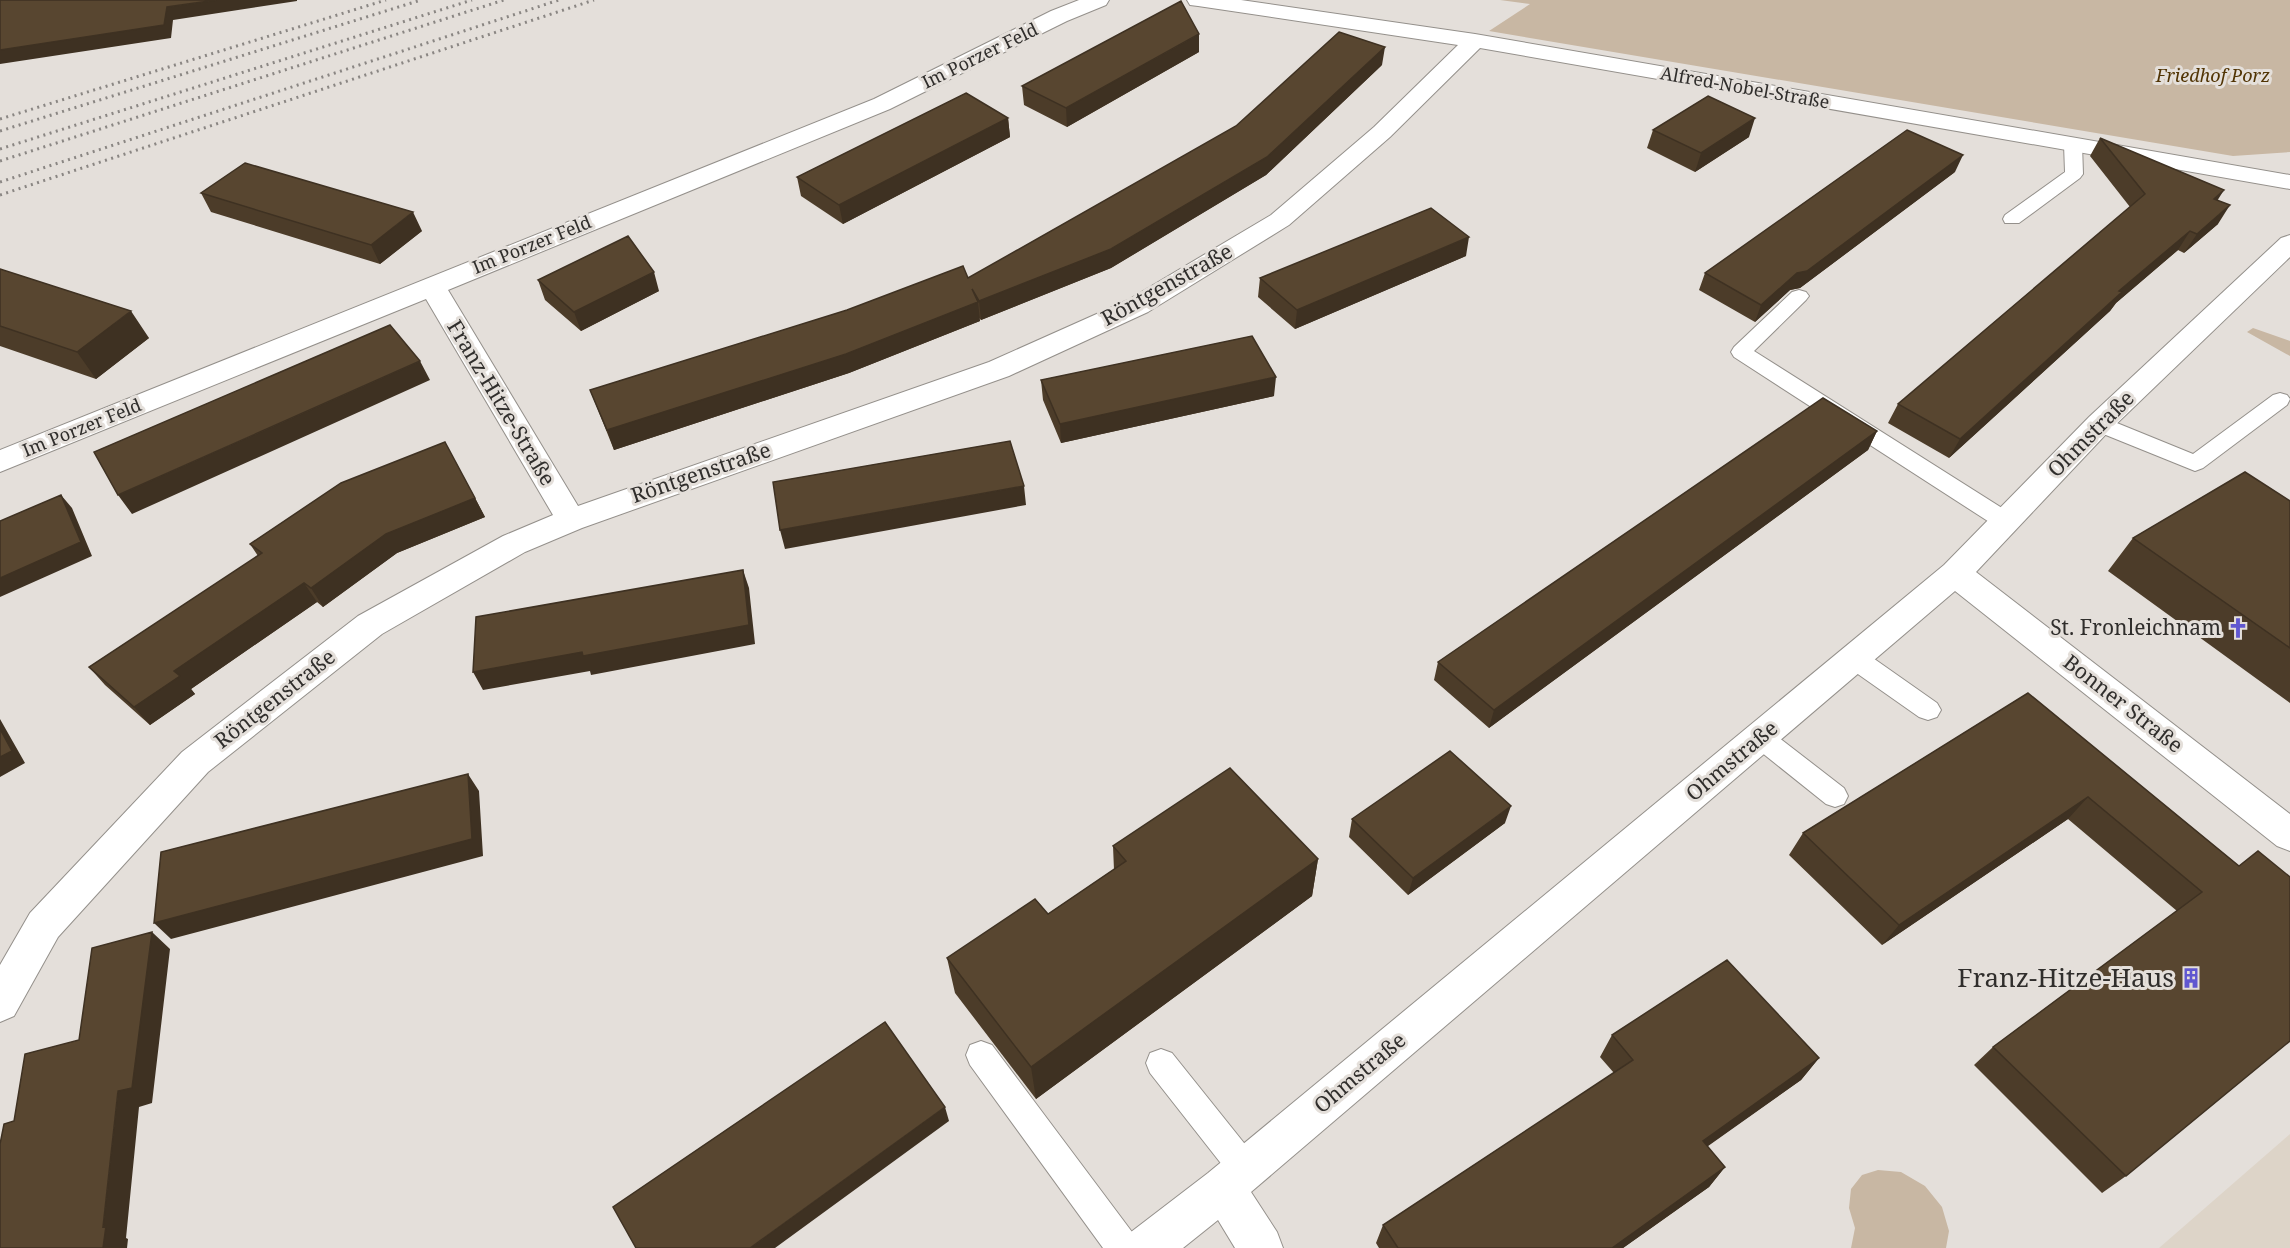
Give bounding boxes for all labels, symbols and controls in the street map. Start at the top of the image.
street label: Im Porzer Feld [918,17,1042,94]
street label: Alfred-Nobel-Straße [1659,60,1832,114]
park label: Friedhof Porz [2155,63,2270,87]
street label: Im Porzer Feld [469,209,595,279]
street label: Röntgenstraße [1096,237,1237,332]
street label: Franz-Hitze-Straße [441,314,562,491]
street label: Ohmstraße [2041,384,2140,483]
street label: Im Porzer Feld [19,392,145,462]
street label: Röntgenstraße [627,435,774,509]
place label: St. Fronleichnam [2050,613,2221,641]
church icon: St. Fronleichnam [2226,616,2250,640]
street label: Röntgenstraße [208,642,340,754]
street label: Bonner Straße [2058,648,2189,759]
street label: Ohmstraße [1680,714,1783,807]
place label: Franz-Hitze-Haus [1957,959,2174,995]
building icon: Franz-Hitze-Haus [2179,966,2203,990]
street label: Ohmstraße [1308,1026,1411,1119]

